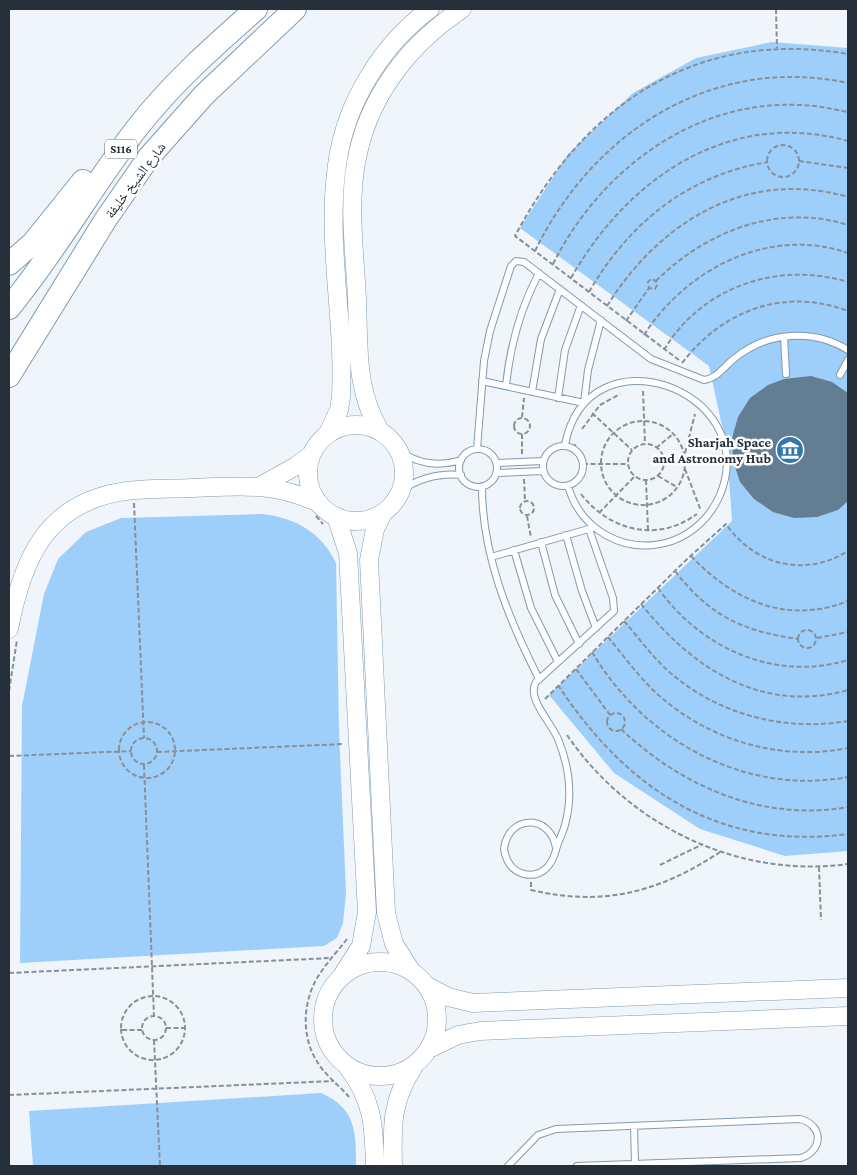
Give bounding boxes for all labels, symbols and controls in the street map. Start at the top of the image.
street label: شارع الشيخ خليفة [101,139,170,222]
road number: S116 [105,140,137,158]
place label: Sharjah Space and Astronomy Hub [652,434,771,466]
museum icon: Sharjah Space and Astronomy Hub [775,435,805,465]

